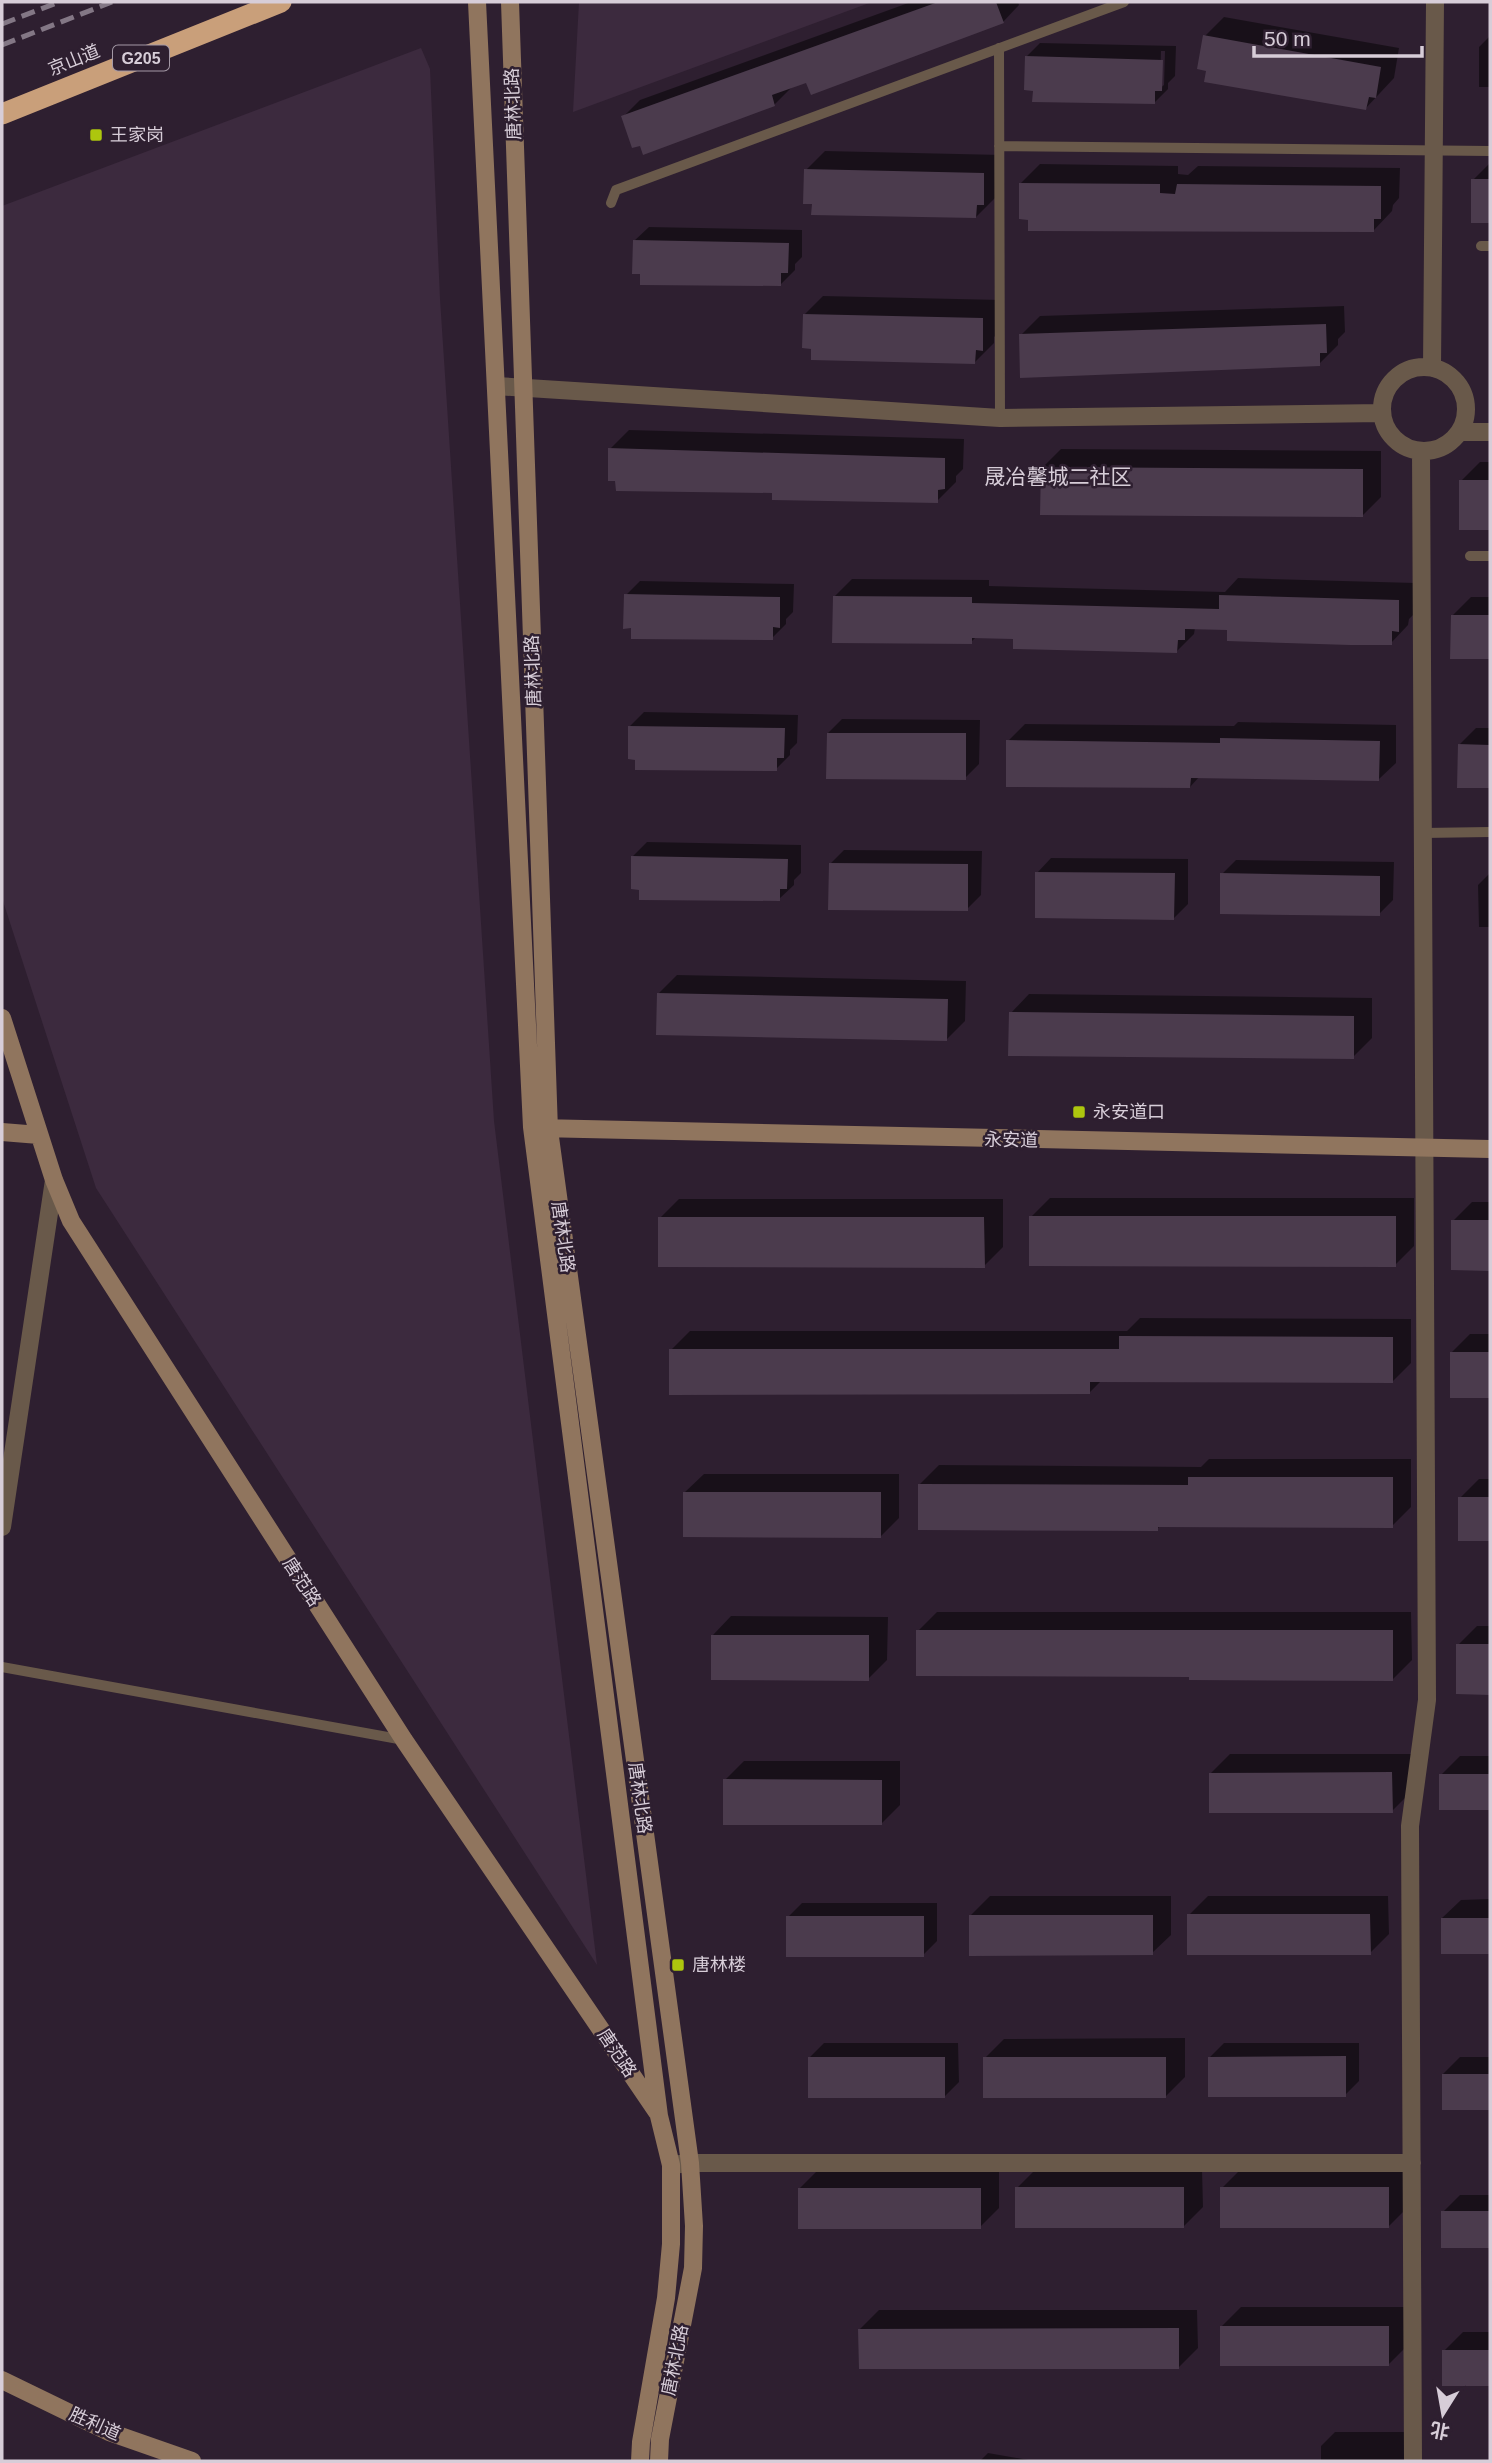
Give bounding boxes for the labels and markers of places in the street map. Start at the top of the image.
place label: 王家岗 [110,125,164,145]
marker: 王家岗 [88,127,104,143]
place label: 永安道口 [1093,1102,1165,1122]
marker: 永安道口 [1071,1104,1087,1120]
place label: 唐林楼 [692,1955,746,1975]
marker: 唐林楼 [670,1957,686,1973]

